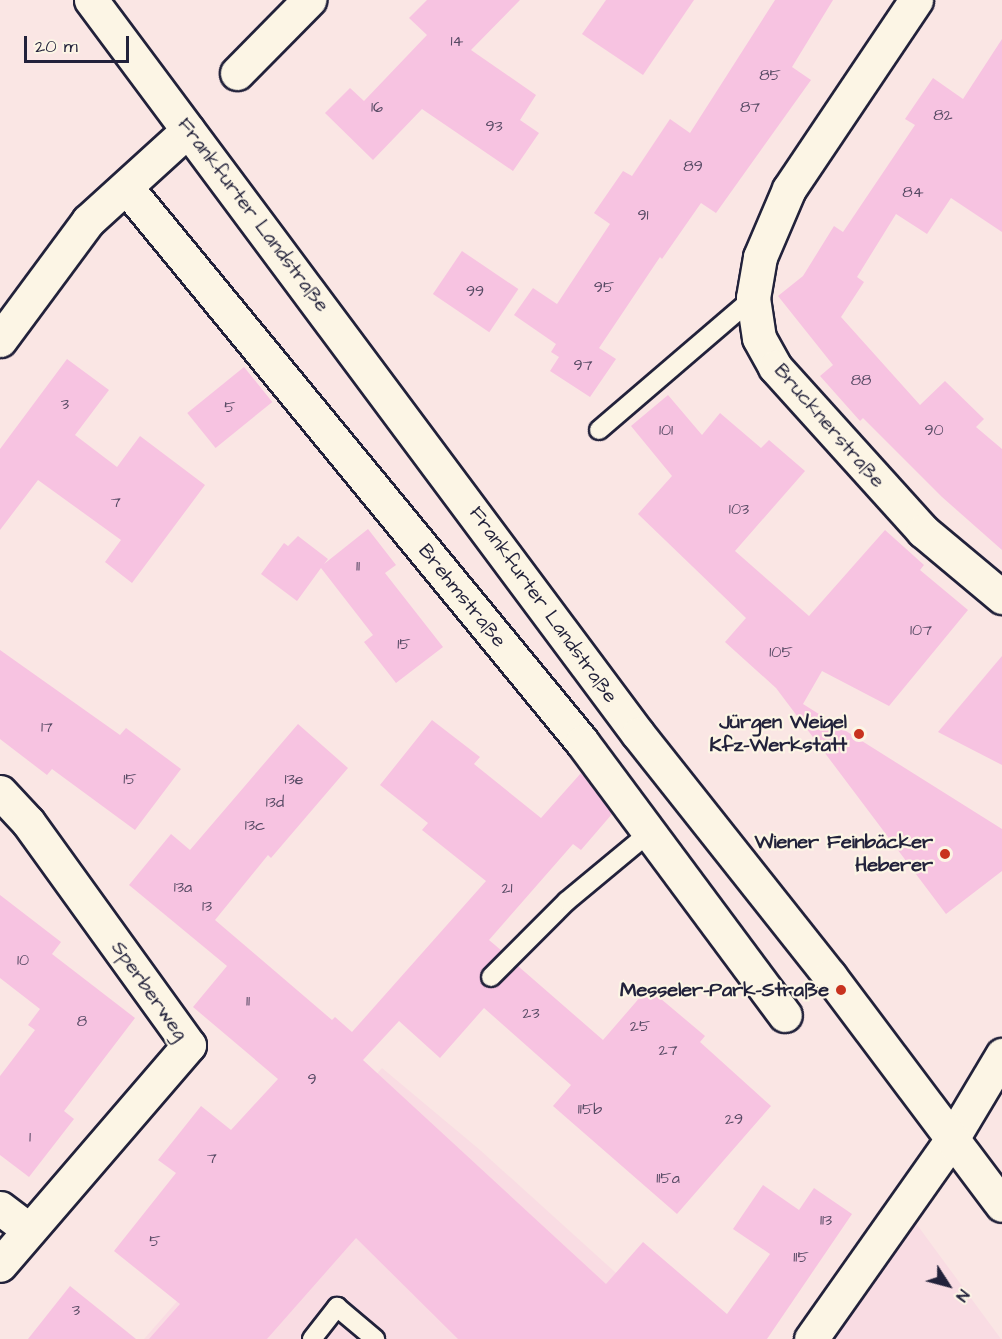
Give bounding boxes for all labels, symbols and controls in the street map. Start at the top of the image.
scale bar [27,24,132,62]
house number: 14 [451,31,463,51]
text: 20 m [35,34,78,59]
house number: 85 [759,65,781,85]
house number: 16 [371,97,383,117]
house number: 87 [740,97,760,117]
house number: 82 [933,105,953,125]
street label: Frankfurter Landstraße [172,113,334,317]
house number: 93 [485,116,503,136]
house number: 89 [683,156,703,176]
house number: 84 [902,182,924,202]
house number: 91 [637,205,649,225]
house number: 95 [594,277,614,297]
house number: 99 [466,281,484,301]
house number: 97 [574,355,592,375]
street label: Brucknerstraße [769,359,889,493]
house number: 88 [851,370,871,390]
house number: 3 [61,394,69,414]
house number: 5 [224,397,236,417]
house number: 101 [659,420,673,440]
house number: 90 [924,420,944,440]
house number: 7 [111,492,121,512]
house number: 103 [729,499,749,519]
street label: Frankfurter Landstraße [464,502,622,708]
street label: Brehmstraße [413,540,511,652]
house number: 11 [356,556,360,576]
house number: 107 [910,620,932,640]
house number: 15 [397,634,411,654]
house number: 105 [769,642,793,662]
place label: Jürgen Weigel Kfz-Werkstatt [709,710,847,757]
house number: 17 [41,717,53,737]
marker: Jürgen Weigel Kfz-Werkstatt [852,727,866,741]
house number: 15 [123,769,137,789]
house number: 13e [285,769,303,789]
house number: 13d [266,792,284,812]
house number: 13c [245,815,265,835]
place label: Wiener Feinbäcker Heberer [755,831,933,878]
marker: Wiener Feinbäcker Heberer [938,847,952,861]
house number: 13a [174,877,192,897]
house number: 21 [501,878,513,898]
house number: 13 [202,896,212,916]
street label: Sperberweg [106,937,192,1045]
house number: 10 [17,950,29,970]
place label: Messeler-Park-Straße [620,978,829,1002]
marker: Messeler-Park-Straße [834,983,848,997]
house number: 11 [246,991,250,1011]
house number: 23 [522,1003,540,1023]
house number: 8 [77,1011,87,1031]
house number: 25 [630,1016,650,1036]
house number: 27 [658,1040,678,1060]
house number: 9 [307,1069,317,1089]
house number: 115b [578,1099,602,1119]
house number: 29 [725,1109,743,1129]
house number: 1 [29,1127,31,1147]
house number: 7 [207,1148,217,1168]
house number: 115a [656,1168,680,1188]
house number: 113 [820,1210,832,1230]
house number: 5 [149,1231,161,1251]
house number: 115 [793,1247,809,1267]
north arrow [918,1255,978,1315]
text: N [951,1285,974,1306]
house number: 3 [72,1300,80,1320]

